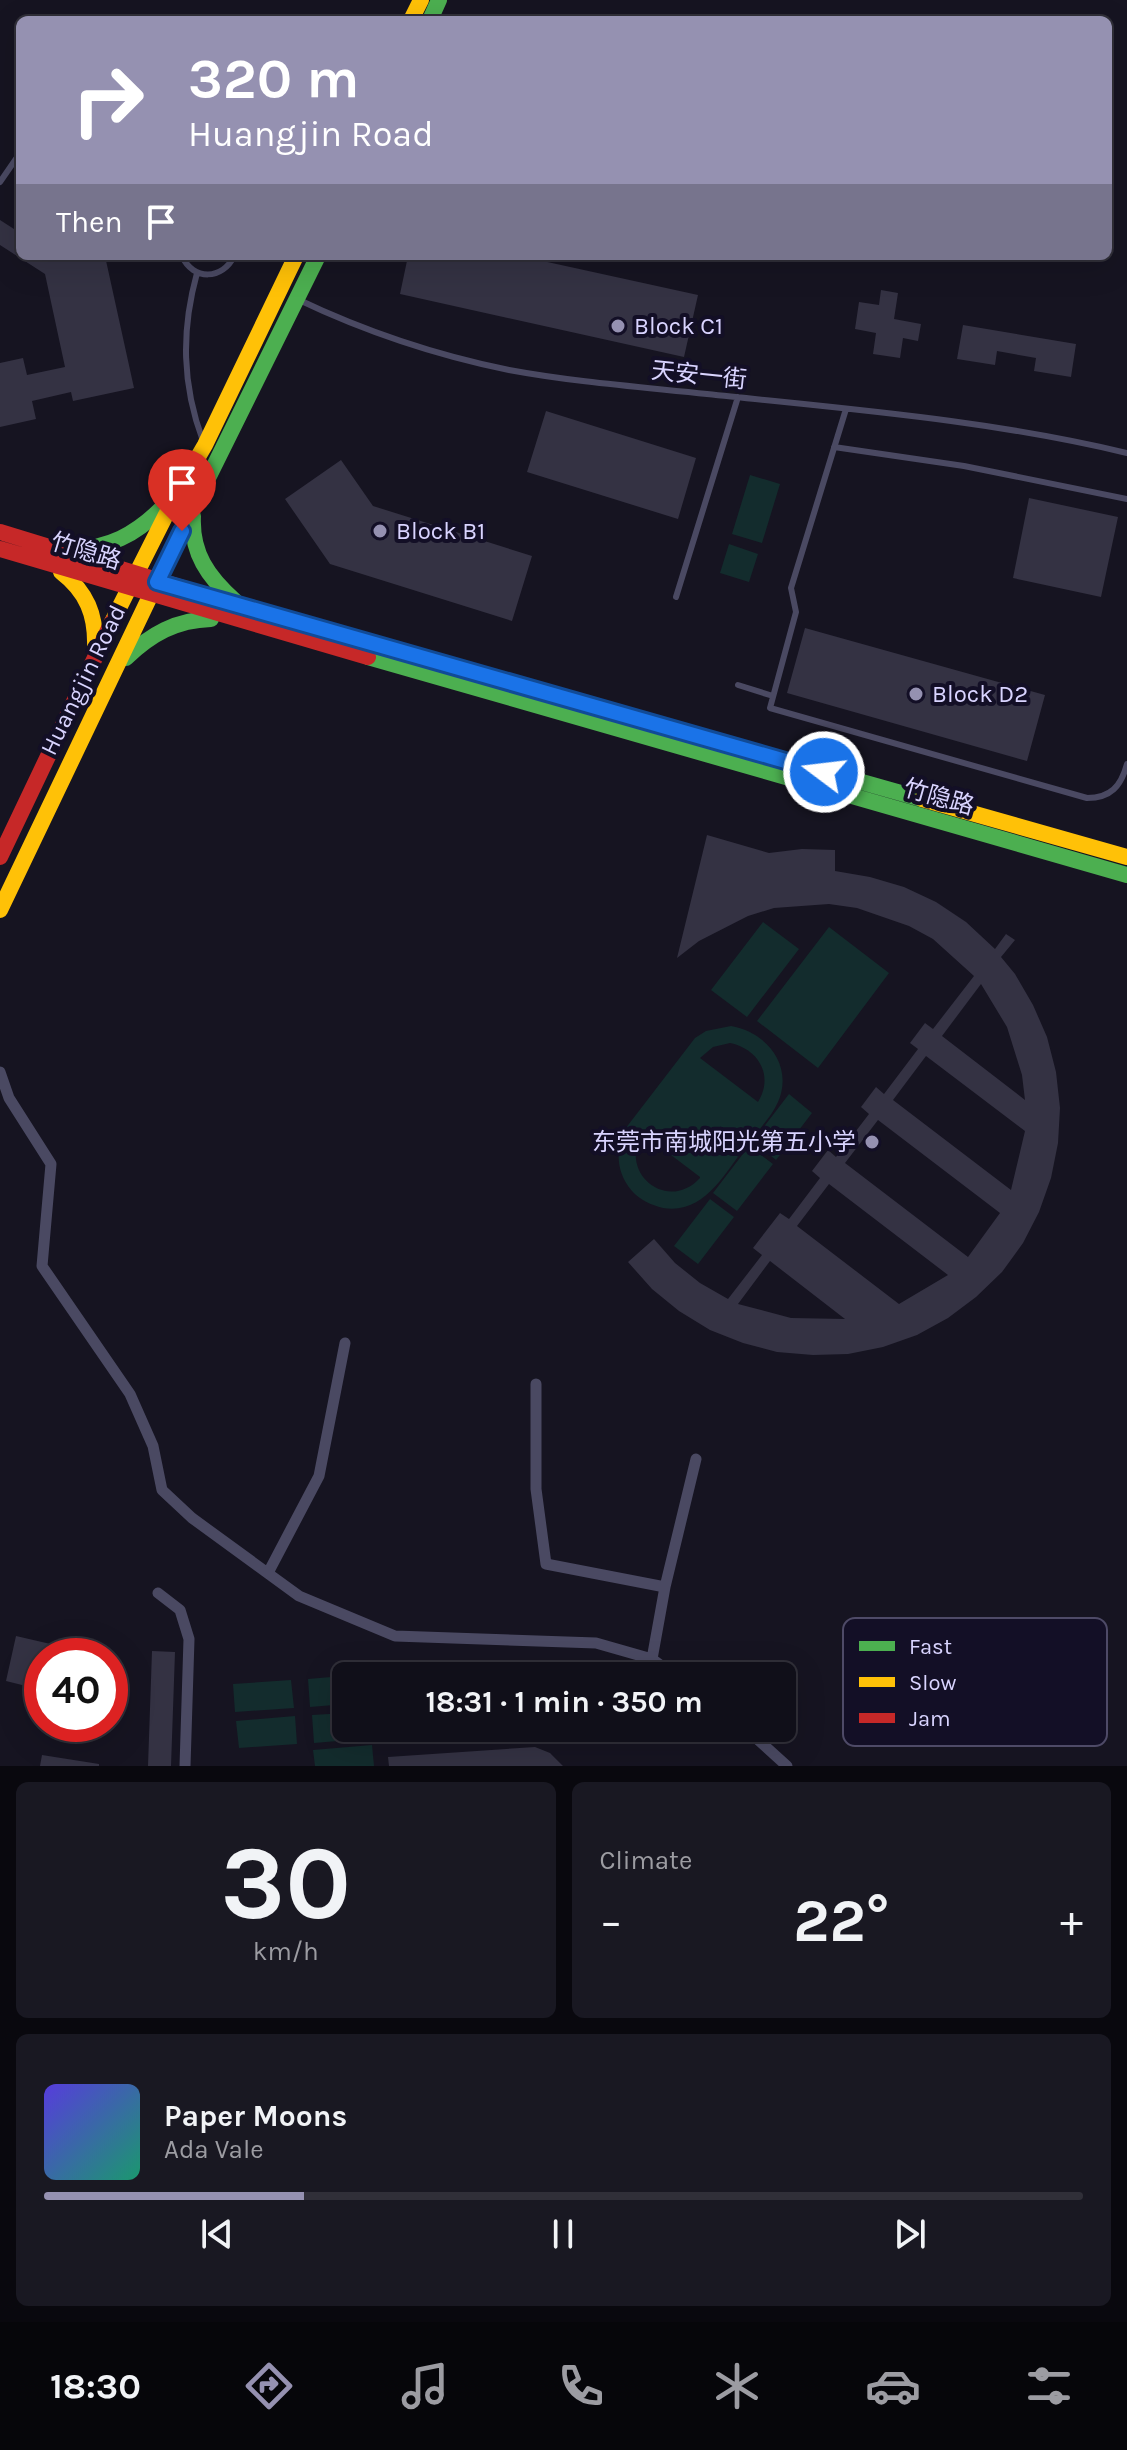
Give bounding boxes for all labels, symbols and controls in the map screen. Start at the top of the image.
text: 320 m [188,46,359,111]
icon: right [56,48,160,152]
text: Huangjin Road [188,113,434,155]
icon: arrive [139,200,183,244]
text: Then [56,204,123,240]
place label: Block C1 [634,312,723,340]
marker: Block C1 [609,317,627,335]
street label: 天安一街 [650,356,748,394]
pin [148,449,216,531]
icon: arrive [160,461,204,505]
place label: Block B1 [396,517,485,545]
marker: Block B1 [371,522,389,540]
street label: 竹隐路 [47,527,125,575]
street label: Huangjin Road [35,600,131,760]
place label: Block D2 [932,680,1028,708]
marker: Block D2 [907,685,925,703]
position arrow [782,730,866,814]
street label: 竹隐路 [901,774,977,820]
place label: 东莞市南城阳光第五小学 [592,1128,856,1156]
marker: 东莞市南城阳光第五小学 [863,1133,881,1151]
legend [843,1618,1107,1746]
text: Fast [909,1634,952,1660]
speed limit sign: 40 [24,1638,128,1742]
text: Slow [909,1670,956,1696]
text: 18:31 · 1 min · 350 m [425,1684,703,1720]
text: Jam [909,1706,951,1732]
text: 30 [221,1823,351,1944]
text: Climate [600,1845,692,1876]
text: 22° [793,1886,889,1956]
text: − [600,1896,623,1947]
text: + [1060,1896,1083,1947]
text: km/h [253,1936,319,1967]
text: Paper Moons [164,2098,347,2134]
text: Ada Vale [164,2134,264,2165]
icon: previous [195,2212,239,2256]
icon: pause [541,2212,585,2256]
icon: next [888,2212,932,2256]
icon: directions [241,2358,297,2414]
icon: music [397,2358,453,2414]
icon: phone [553,2358,609,2414]
icon: climate [709,2358,765,2414]
icon: car [865,2358,921,2414]
icon: filters [1021,2358,1077,2414]
text: 18:30 [50,2365,141,2407]

